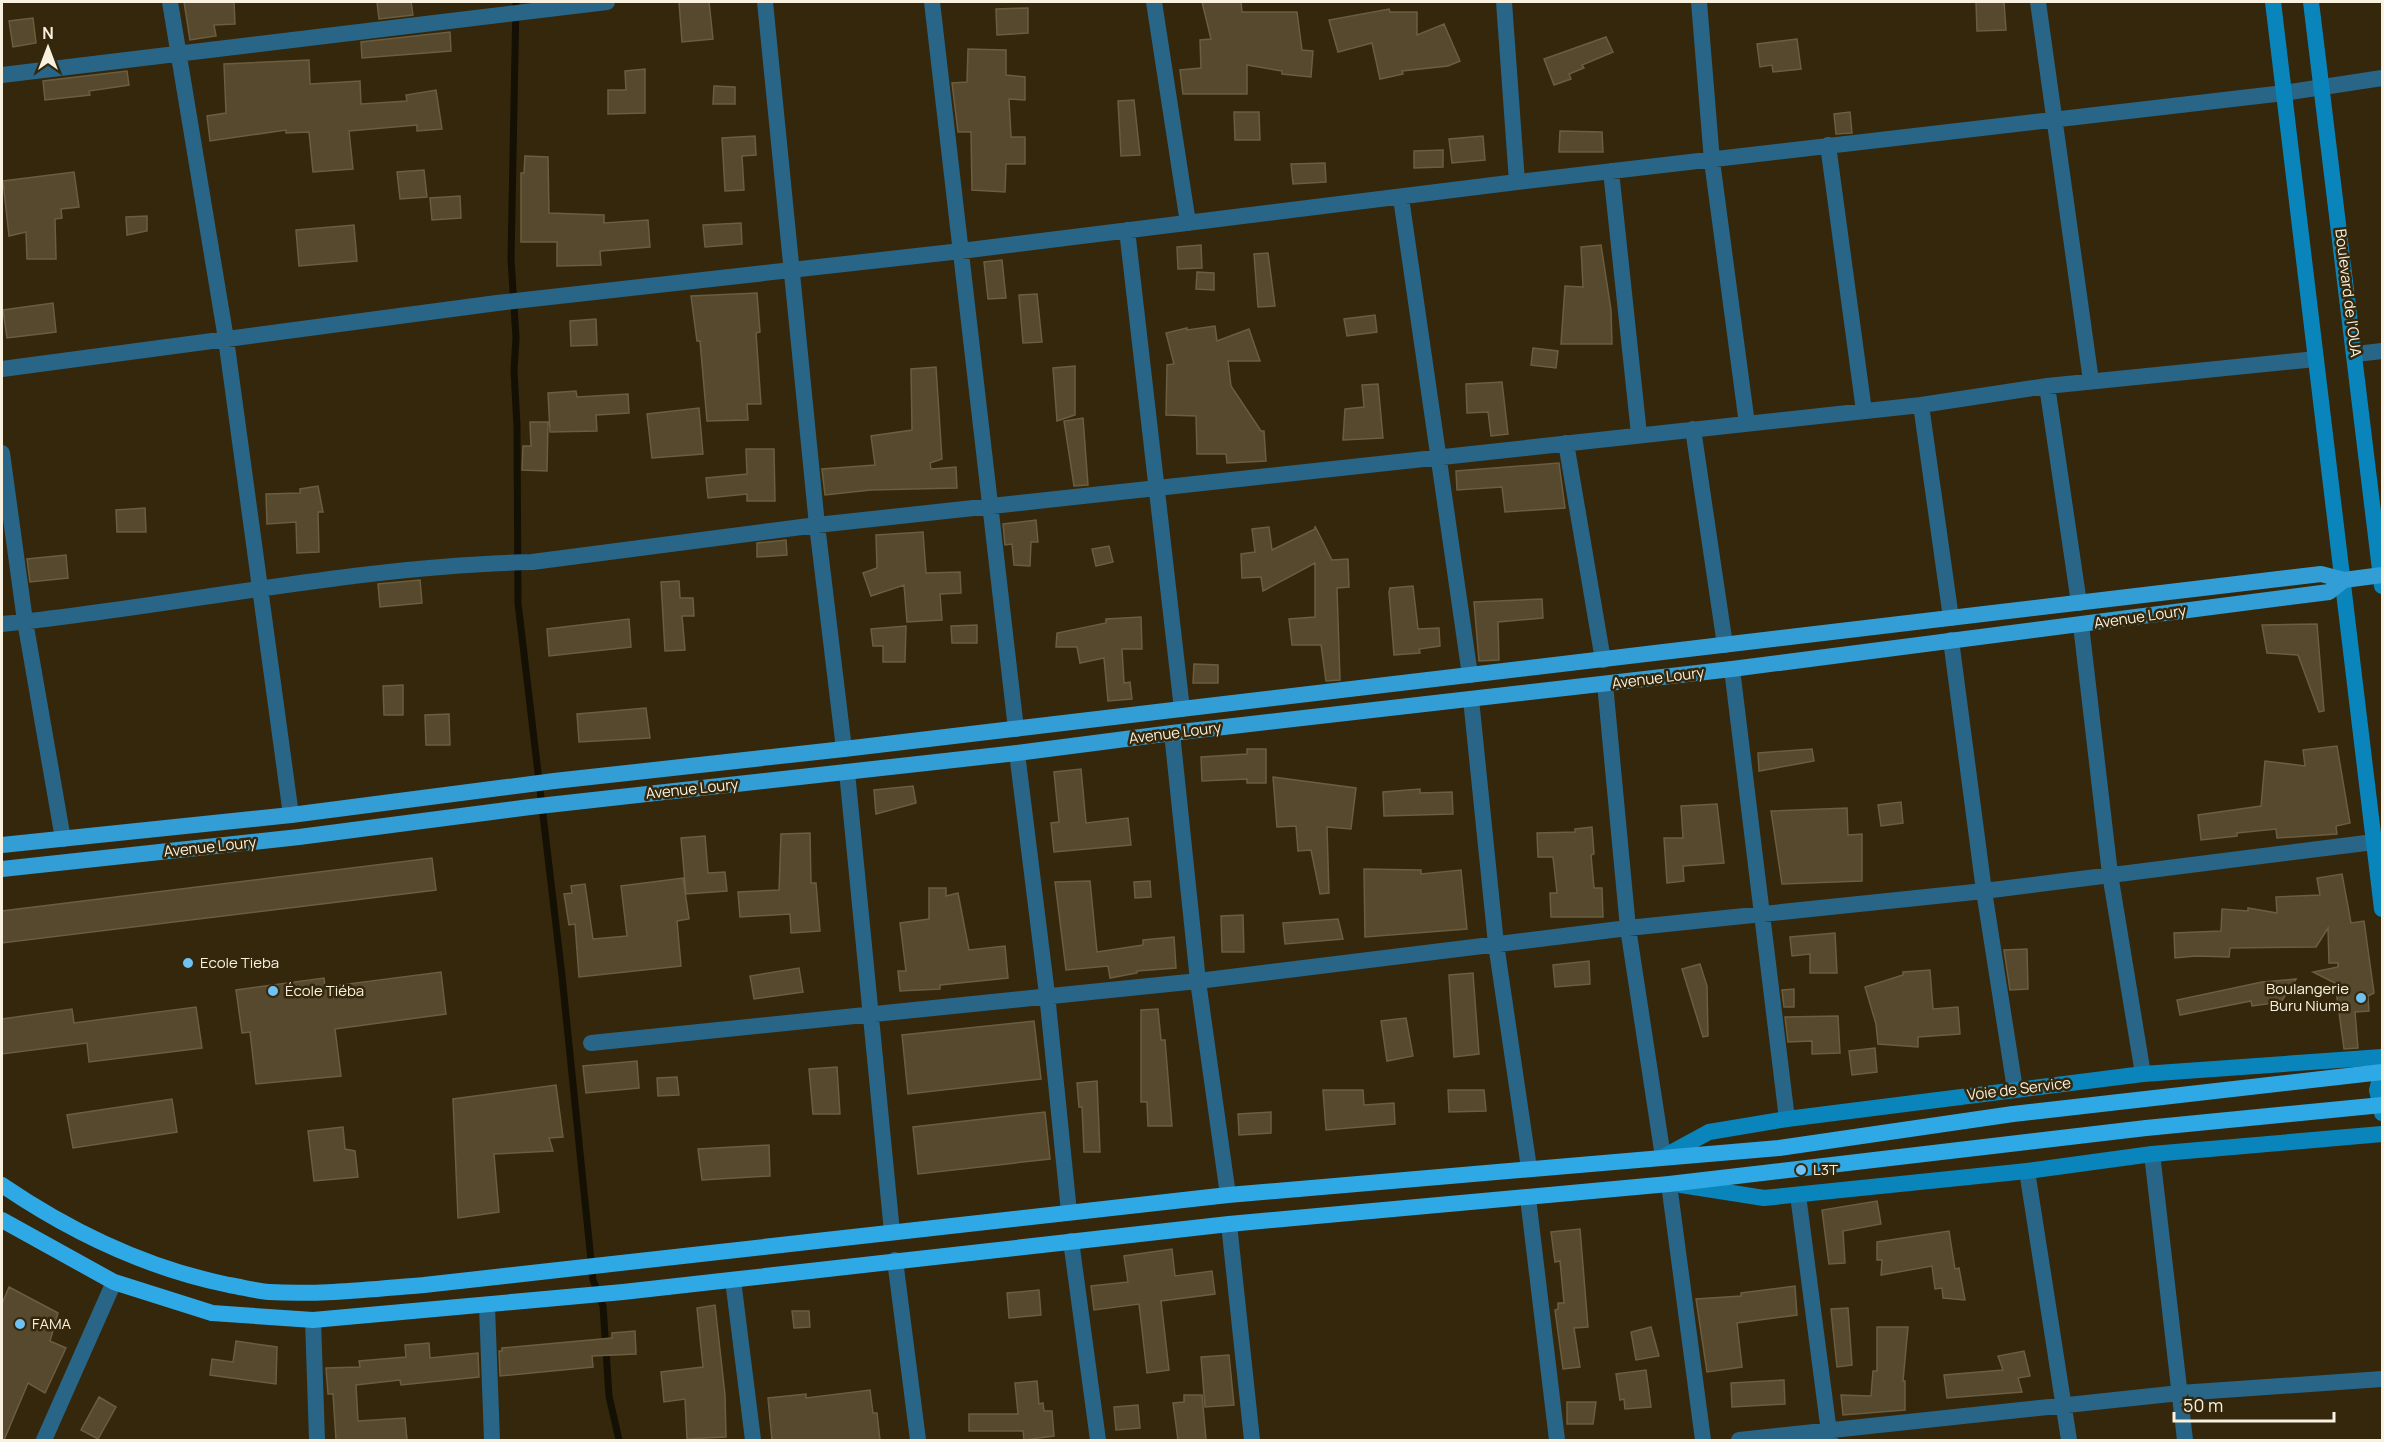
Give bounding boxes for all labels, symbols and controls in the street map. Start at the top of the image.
north arrow [18,18,78,78]
text: N [42,22,54,44]
street label: Boulevard de l'OUA [2330,228,2367,359]
street label: Avenue Loury [2092,600,2188,633]
street label: Avenue Loury [1610,661,1705,694]
street label: Avenue Loury [1127,716,1222,749]
street label: Avenue Loury [645,773,739,804]
street label: Avenue Loury [163,831,257,862]
place label: Ecole Tieba [200,952,279,973]
marker: Ecole Tieba [181,956,195,970]
place label: Boulangerie Buru Niuma [2266,978,2349,1016]
place label: École Tiéba [285,980,364,1001]
marker: École Tiéba [266,984,280,998]
marker: Boulangerie Buru Niuma [2354,991,2368,1005]
street label: Voie de Service [1966,1072,2072,1105]
place label: L3T [1813,1159,1838,1180]
marker: L3T [1794,1163,1808,1177]
place label: FAMA [32,1313,72,1334]
marker: FAMA [13,1317,27,1331]
scale bar [2174,1385,2334,1423]
text: 50 m [2183,1393,2223,1417]

